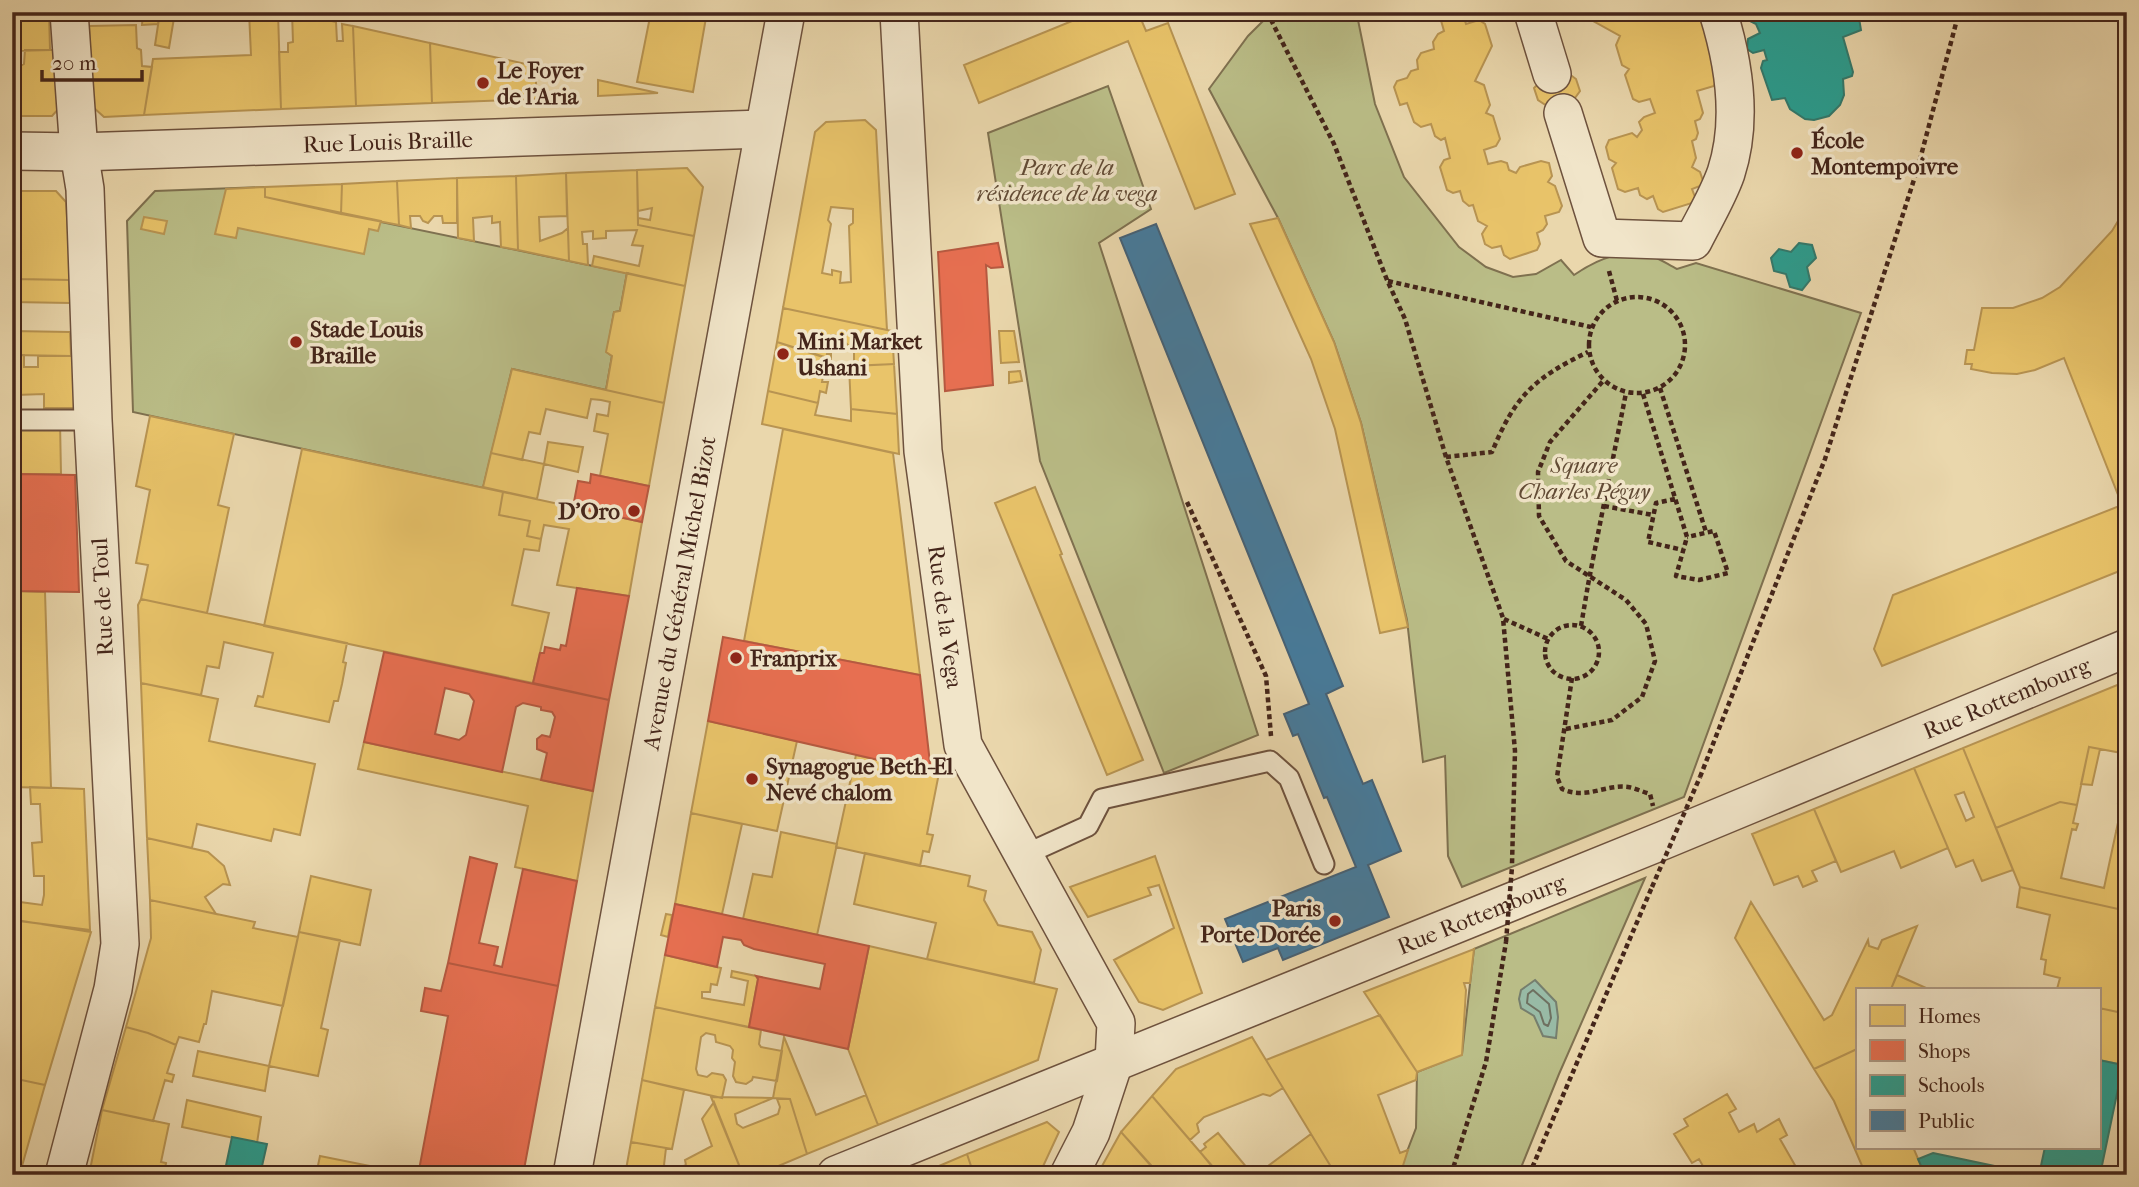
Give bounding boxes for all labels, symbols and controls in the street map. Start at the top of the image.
scale bar [42,38,142,82]
text: 20 m [52,51,97,75]
place label: Le Foyer de l'Aria [497,57,585,110]
marker: Le Foyer de l'Aria [475,75,491,91]
street label: Rue Louis Braille [302,126,473,158]
place label: École Montempoivre [1811,126,1959,180]
marker: École Montempoivre [1789,145,1805,161]
park label: Parc de la résidence de la vega [976,154,1158,207]
place label: Stade Louis Braille [310,316,424,369]
place label: Mini Market Ushani [796,328,923,381]
marker: Stade Louis Braille [288,334,304,350]
marker: Mini Market Ushani [775,346,791,362]
street label: Avenue du Général Michel Bizot [637,434,722,753]
park label: Square Charles Péguy [1518,452,1650,505]
place label: D'Oro [558,498,620,525]
marker: D'Oro [626,503,642,519]
street label: Rue de Toul [86,536,119,657]
street label: Rue de la Vega [922,544,968,691]
place label: Franprix [749,645,838,672]
marker: Franprix [728,650,744,666]
street label: Rue Rottembourg [1919,651,2095,745]
place label: Synagogue Beth-El Nevé chalom [766,753,954,806]
marker: Synagogue Beth-El Nevé chalom [744,771,760,787]
street label: Rue Rottembourg [1393,868,1570,960]
place label: Paris Porte Dorée [1200,895,1322,948]
marker: Paris Porte Dorée [1327,913,1343,929]
legend [1856,988,2100,1148]
text: Homes [1918,1004,1981,1028]
text: Shops [1918,1039,1971,1063]
text: Schools [1918,1073,1985,1097]
text: Public [1918,1109,1974,1133]

